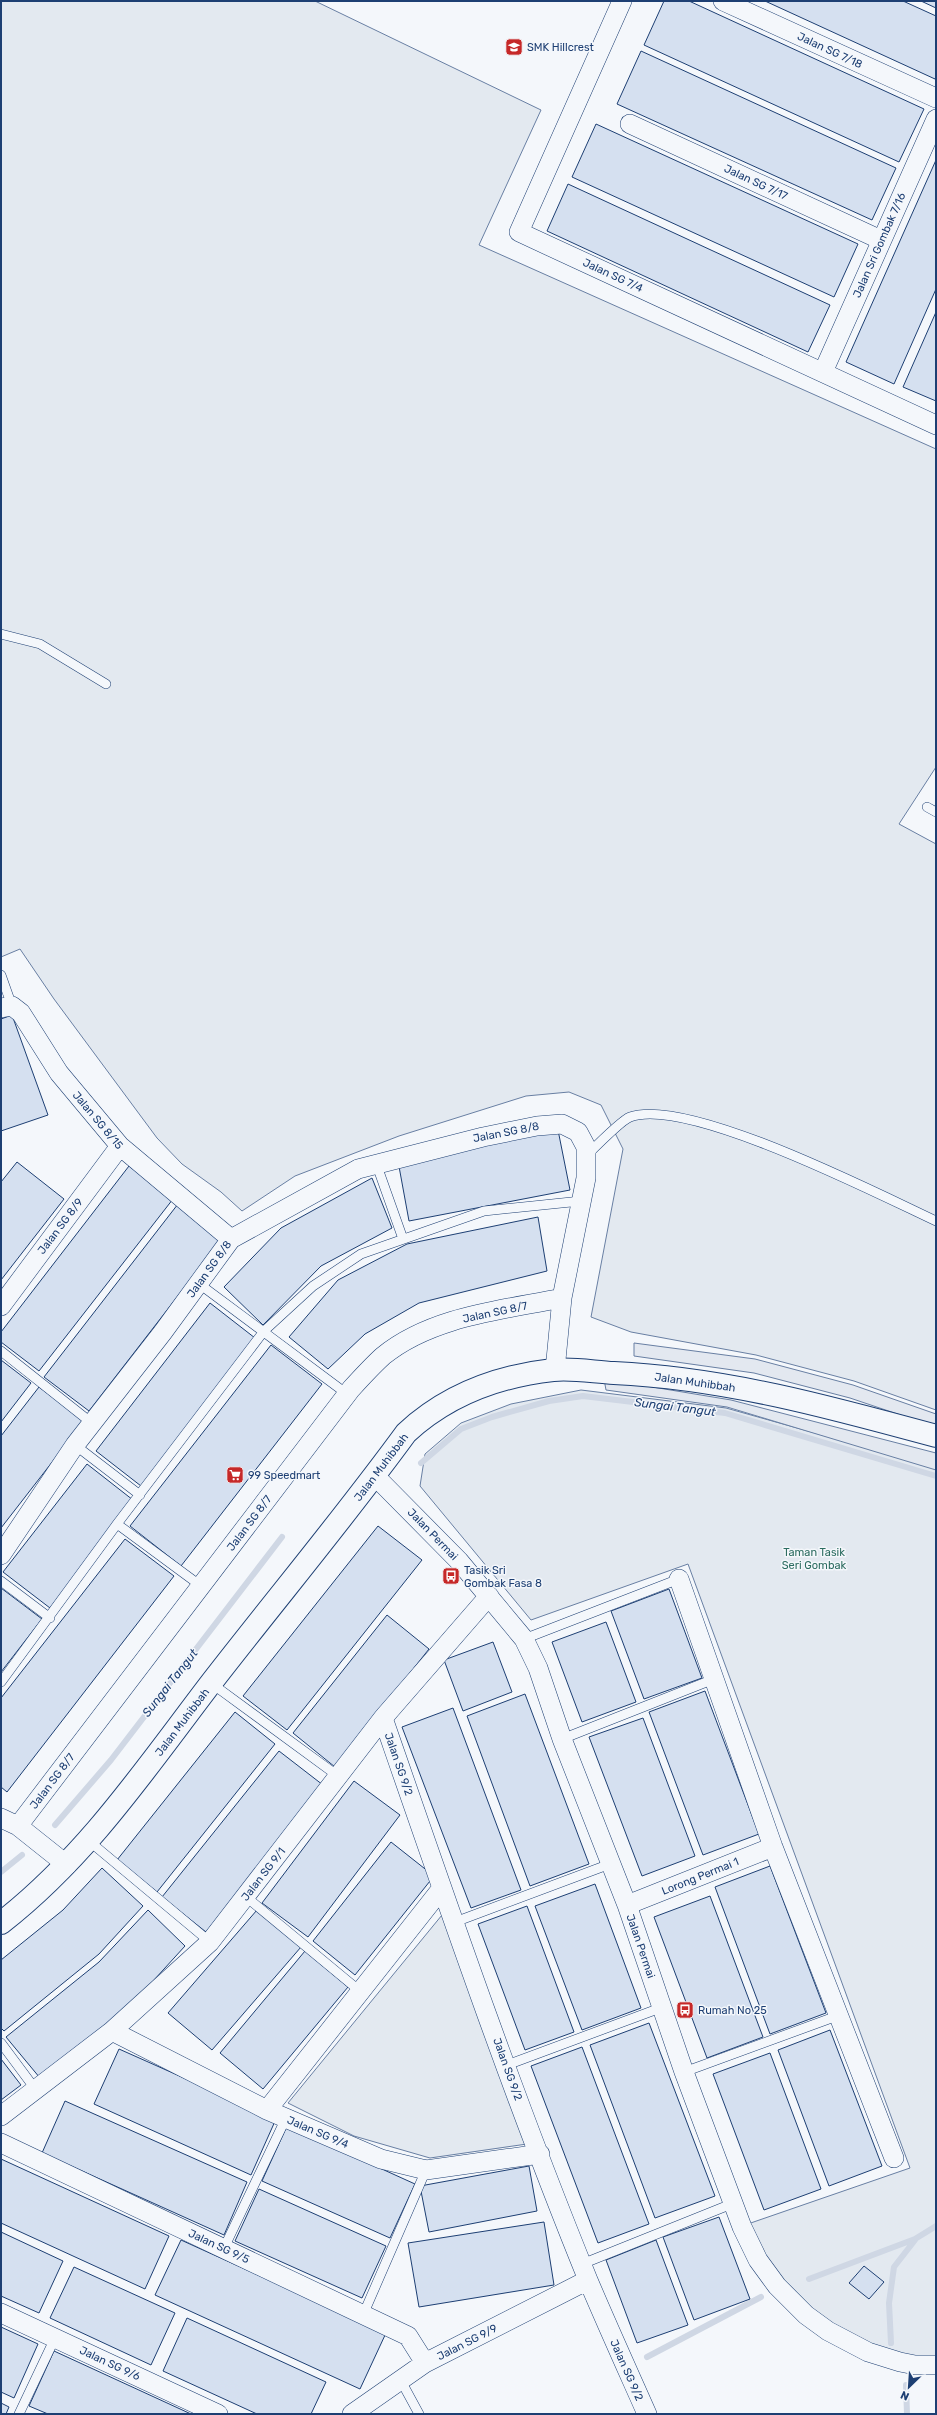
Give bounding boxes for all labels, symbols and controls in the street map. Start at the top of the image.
street label: Jalan SG 7/18 [795,30,864,71]
school or university icon: SMK Hillcrest [504,37,524,57]
place label: SMK Hillcrest [527,41,595,54]
street label: Jalan SG 7/17 [722,162,790,203]
street label: Jalan Sri Gombak 7/16 [850,190,909,300]
street label: Jalan SG 7/4 [581,256,645,295]
street label: Jalan SG 8/15 [70,1089,126,1152]
street label: Jalan SG 8/8 [472,1120,540,1145]
street label: Jalan SG 8/9 [35,1196,86,1257]
street label: Jalan SG 8/8 [184,1238,234,1300]
street label: Jalan SG 8/7 [461,1299,529,1326]
street label: Jalan Muhibbah [654,1370,736,1395]
water label: Sungai Tangut [634,1395,717,1419]
street label: Jalan Muhibbah [352,1431,411,1504]
supermarket icon: 99 Speedmart [225,1465,245,1485]
place label: 99 Speedmart [248,1469,321,1482]
street label: Jalan SG 8/7 [224,1493,275,1554]
street label: Jalan Permai [405,1506,461,1563]
park label: Taman Tasik Seri Gombak [782,1546,847,1572]
place label: Tasik Sri Gombak Fasa 8 [464,1564,542,1590]
bus stop icon: Tasik Sri Gombak Fasa 8 [441,1566,461,1586]
water label: Sungai Tangut [139,1646,201,1720]
street label: Jalan Muhibbah [153,1686,212,1759]
street label: Jalan SG 9/2 [382,1731,415,1797]
street label: Jalan SG 8/7 [27,1751,78,1812]
street label: Jalan SG 9/1 [239,1845,288,1904]
street label: Lorong Permai 1 [660,1855,741,1898]
street label: Jalan Permai [623,1912,658,1980]
bus stop icon: Rumah No 25 [675,2000,695,2020]
place label: Rumah No 25 [698,2004,767,2017]
street label: Jalan SG 9/2 [490,2036,525,2102]
street label: Jalan SG 9/4 [285,2114,351,2151]
street label: Jalan SG 9/5 [186,2227,252,2266]
street label: Jalan SG 9/9 [435,2322,500,2363]
street label: Jalan SG 9/2 [607,2338,646,2403]
street label: Jalan SG 9/6 [77,2344,143,2383]
north arrow [889,2367,929,2407]
text: N [899,2388,911,2403]

